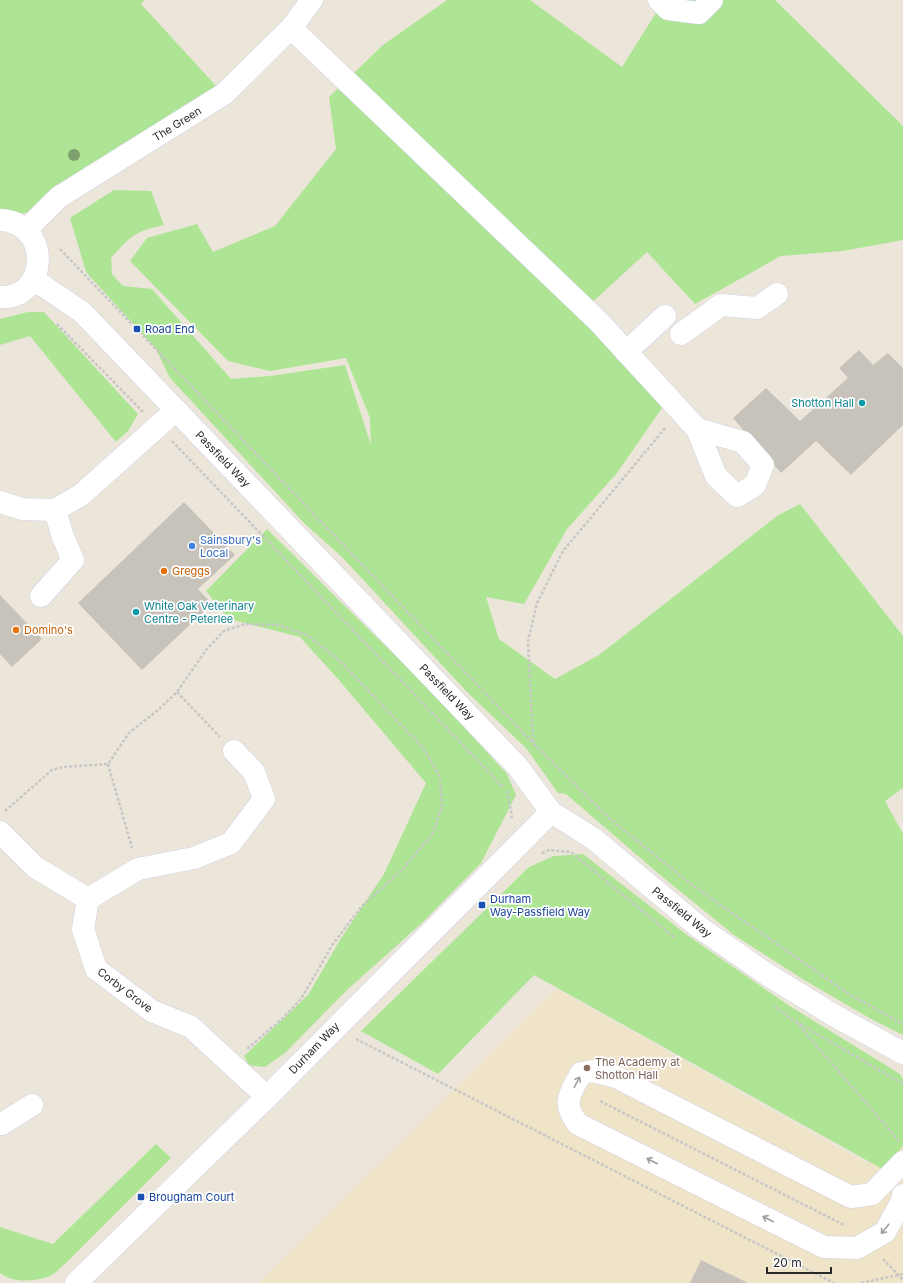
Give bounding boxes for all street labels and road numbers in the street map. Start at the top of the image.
street label: The Green [150,104,204,144]
street label: Passfield Way [193,428,253,490]
street label: Passfield Way [417,661,477,723]
street label: Passfield Way [649,884,715,940]
street label: Corby Grove [95,965,155,1015]
street label: Durham Way [286,1019,342,1077]

